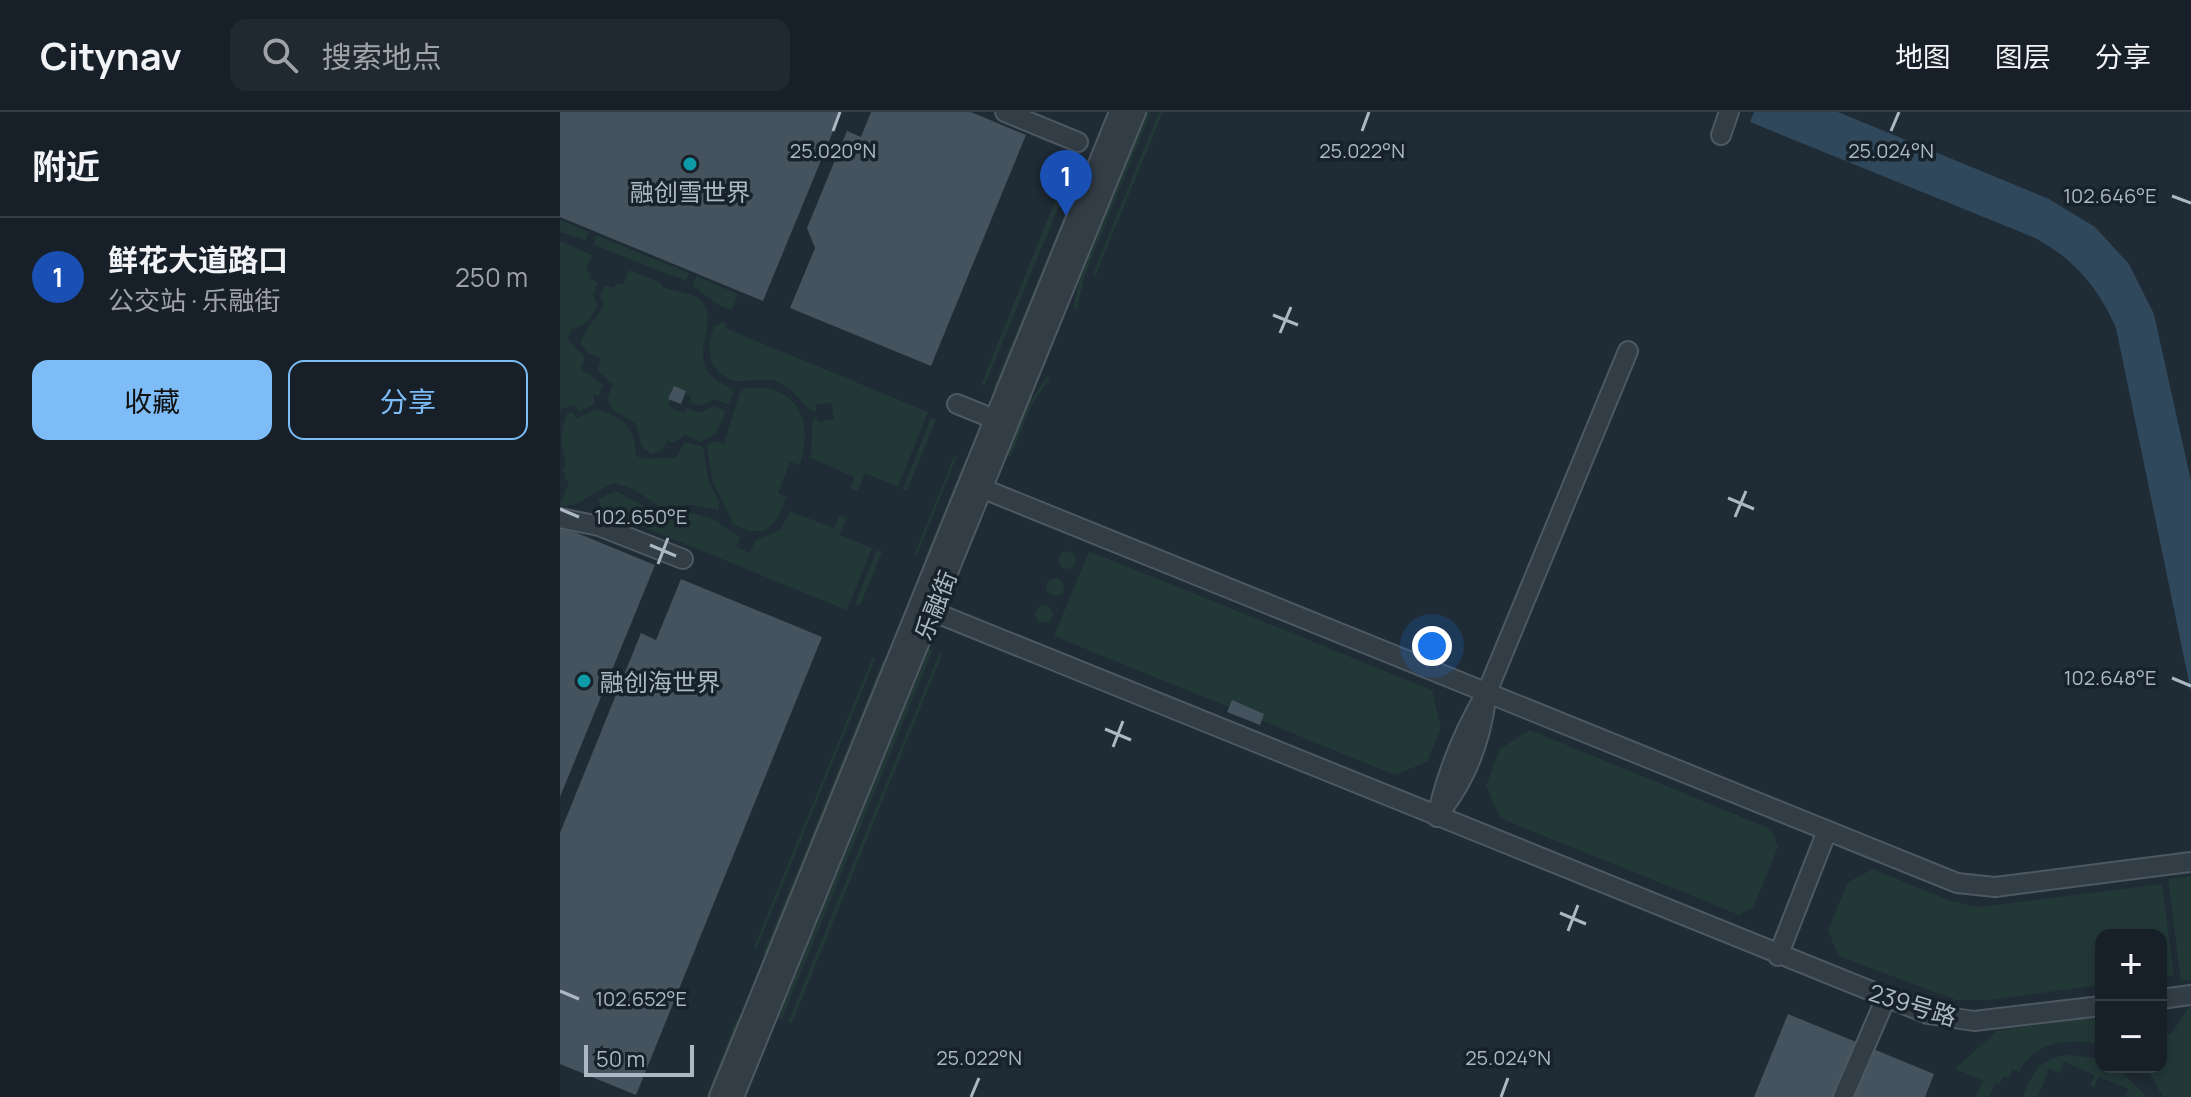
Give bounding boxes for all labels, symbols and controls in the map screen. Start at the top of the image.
search box [230,19,790,91]
text: Citynav [40,29,182,81]
icon: search [258,33,302,77]
text: 搜索地点 [322,36,442,77]
text: 地图 [1895,37,1951,75]
text: 图层 [1995,37,2051,75]
text: 分享 [2095,37,2151,75]
text: 25.020°N [790,137,876,164]
text: 25.022°N [1319,137,1405,164]
text: 25.024°N [1848,137,1934,164]
text: 附近 [32,143,100,189]
pin: 1 [1040,150,1092,216]
marker: 融创雪世界 [681,155,699,173]
place label: 融创雪世界 [630,175,750,208]
text: 102.646°E [2063,182,2157,209]
text: 鲜花大道路口 [108,239,288,280]
text: 1 [52,259,64,295]
text: 250 m [455,259,528,295]
text: 公交站 · 乐融街 [108,282,280,318]
button: 收藏 [32,360,272,440]
button: 分享 [288,360,528,440]
text: 102.650°E [594,503,688,530]
street label: 乐融街 [906,565,964,645]
your location [1412,626,1452,666]
text: 102.648°E [2064,664,2156,691]
place label: 融创海世界 [600,665,720,698]
marker: 融创海世界 [575,672,593,690]
map controls [2095,929,2167,1073]
button: + [2095,929,2167,1001]
street label: 239号路 [1865,975,1961,1033]
text: 102.652°E [595,985,687,1012]
button: − [2095,1001,2167,1073]
scale bar [584,1041,694,1077]
text: 50 m [596,1044,645,1074]
text: 25.022°N [936,1044,1022,1071]
text: 25.024°N [1465,1044,1551,1071]

